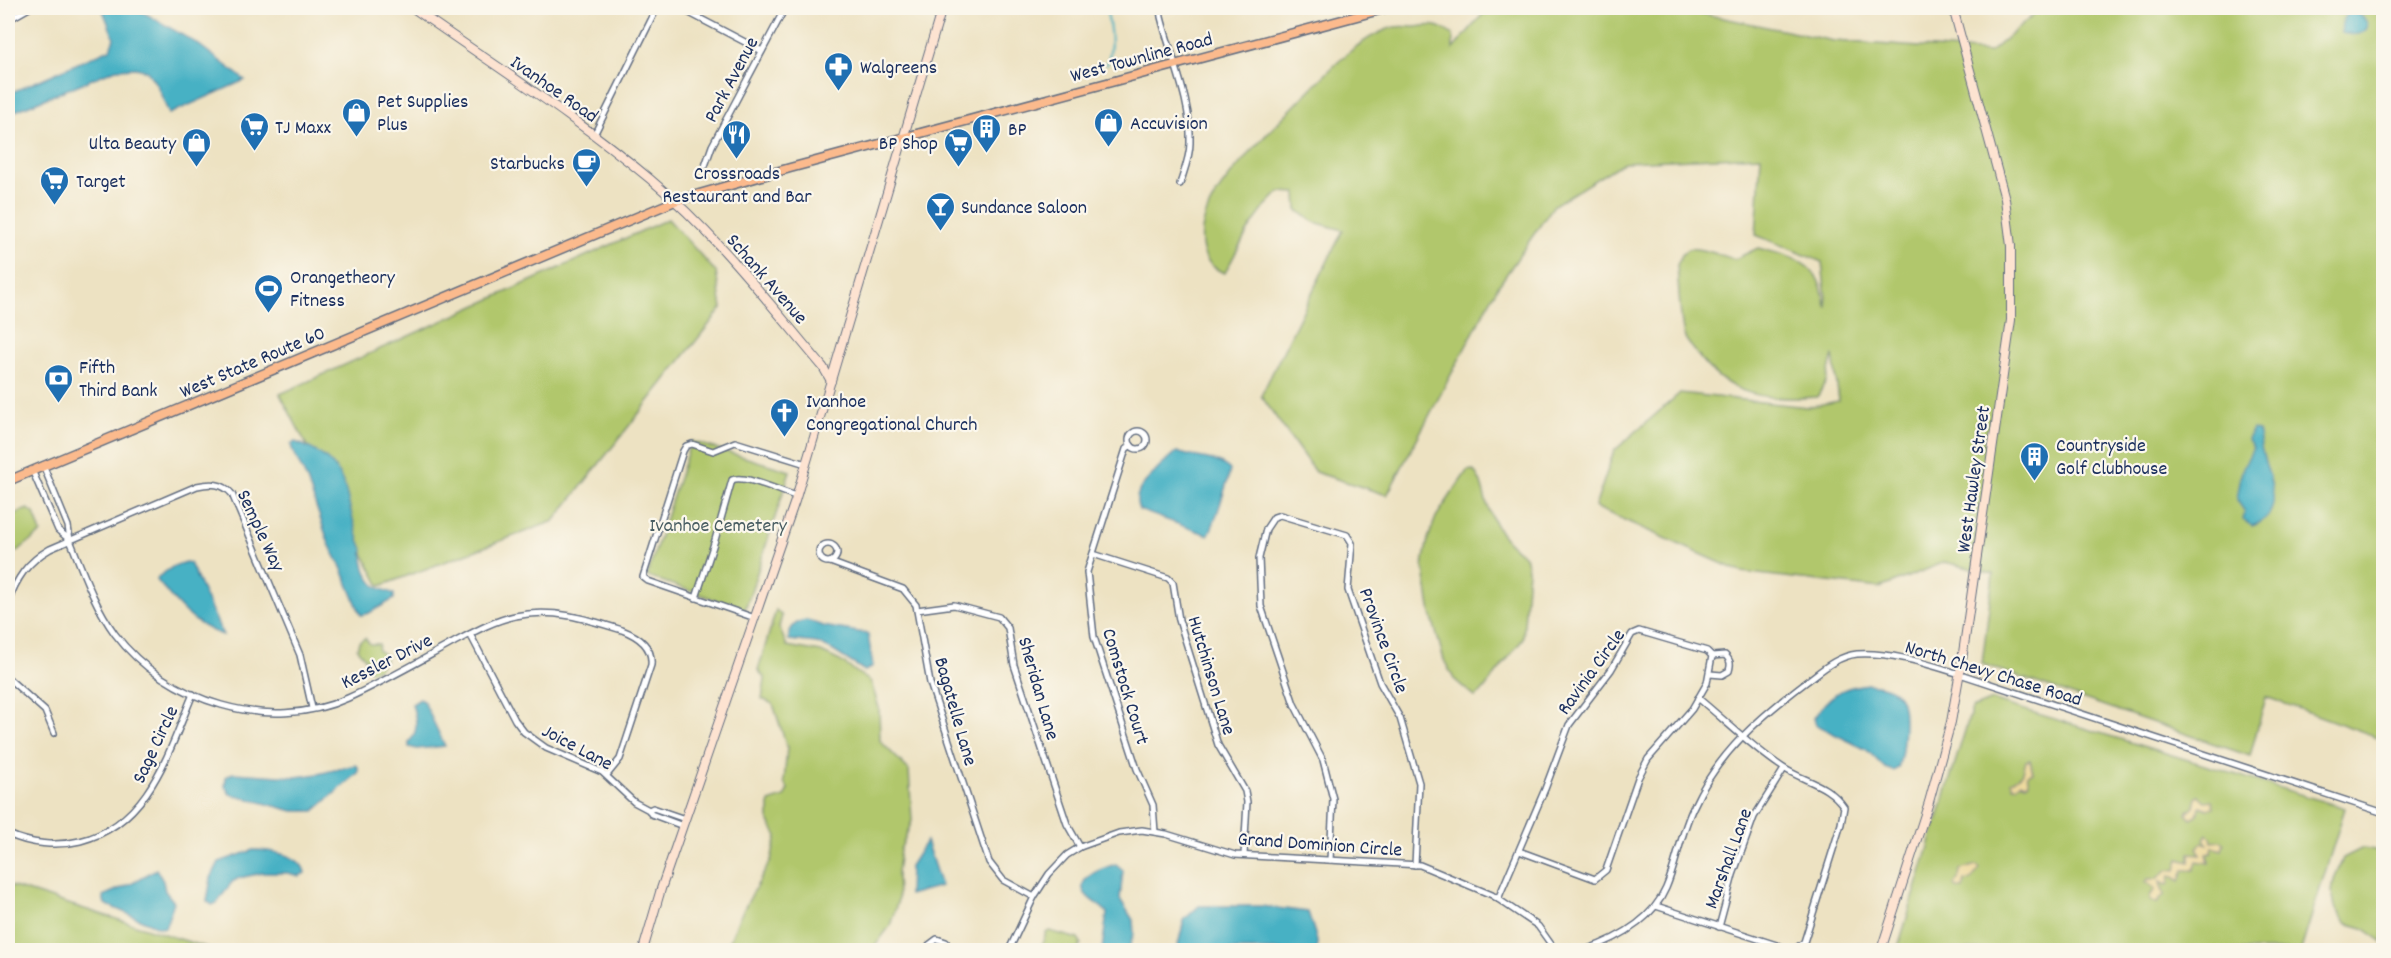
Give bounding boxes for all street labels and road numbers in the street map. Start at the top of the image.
street label: West Townline Road [1067,26,1216,91]
street label: Park Avenue [698,32,767,128]
street label: Ivanhoe Road [503,50,603,131]
street label: Schank Avenue [718,228,813,332]
street label: West State Route 60 [176,320,330,407]
street label: West Hawley Street [1951,404,1999,555]
street label: Semple Way [228,486,291,578]
street label: Province Circle [1350,584,1414,698]
street label: Hutchinson Lane [1179,613,1242,739]
street label: Ravinia Circle [1552,624,1633,722]
street label: Comstock Court [1093,625,1155,748]
street label: Kessler Drive [337,628,438,698]
street label: Sheridan Lane [1009,634,1065,744]
street label: North Chevy Chase Road [1901,635,2085,715]
street label: Bagatelle Lane [925,654,983,770]
street label: Sage Circle [127,702,187,789]
street label: Joice Lane [536,718,617,779]
street label: Marshall Lane [1699,805,1761,913]
street label: Grand Dominion Circle [1237,826,1403,866]

